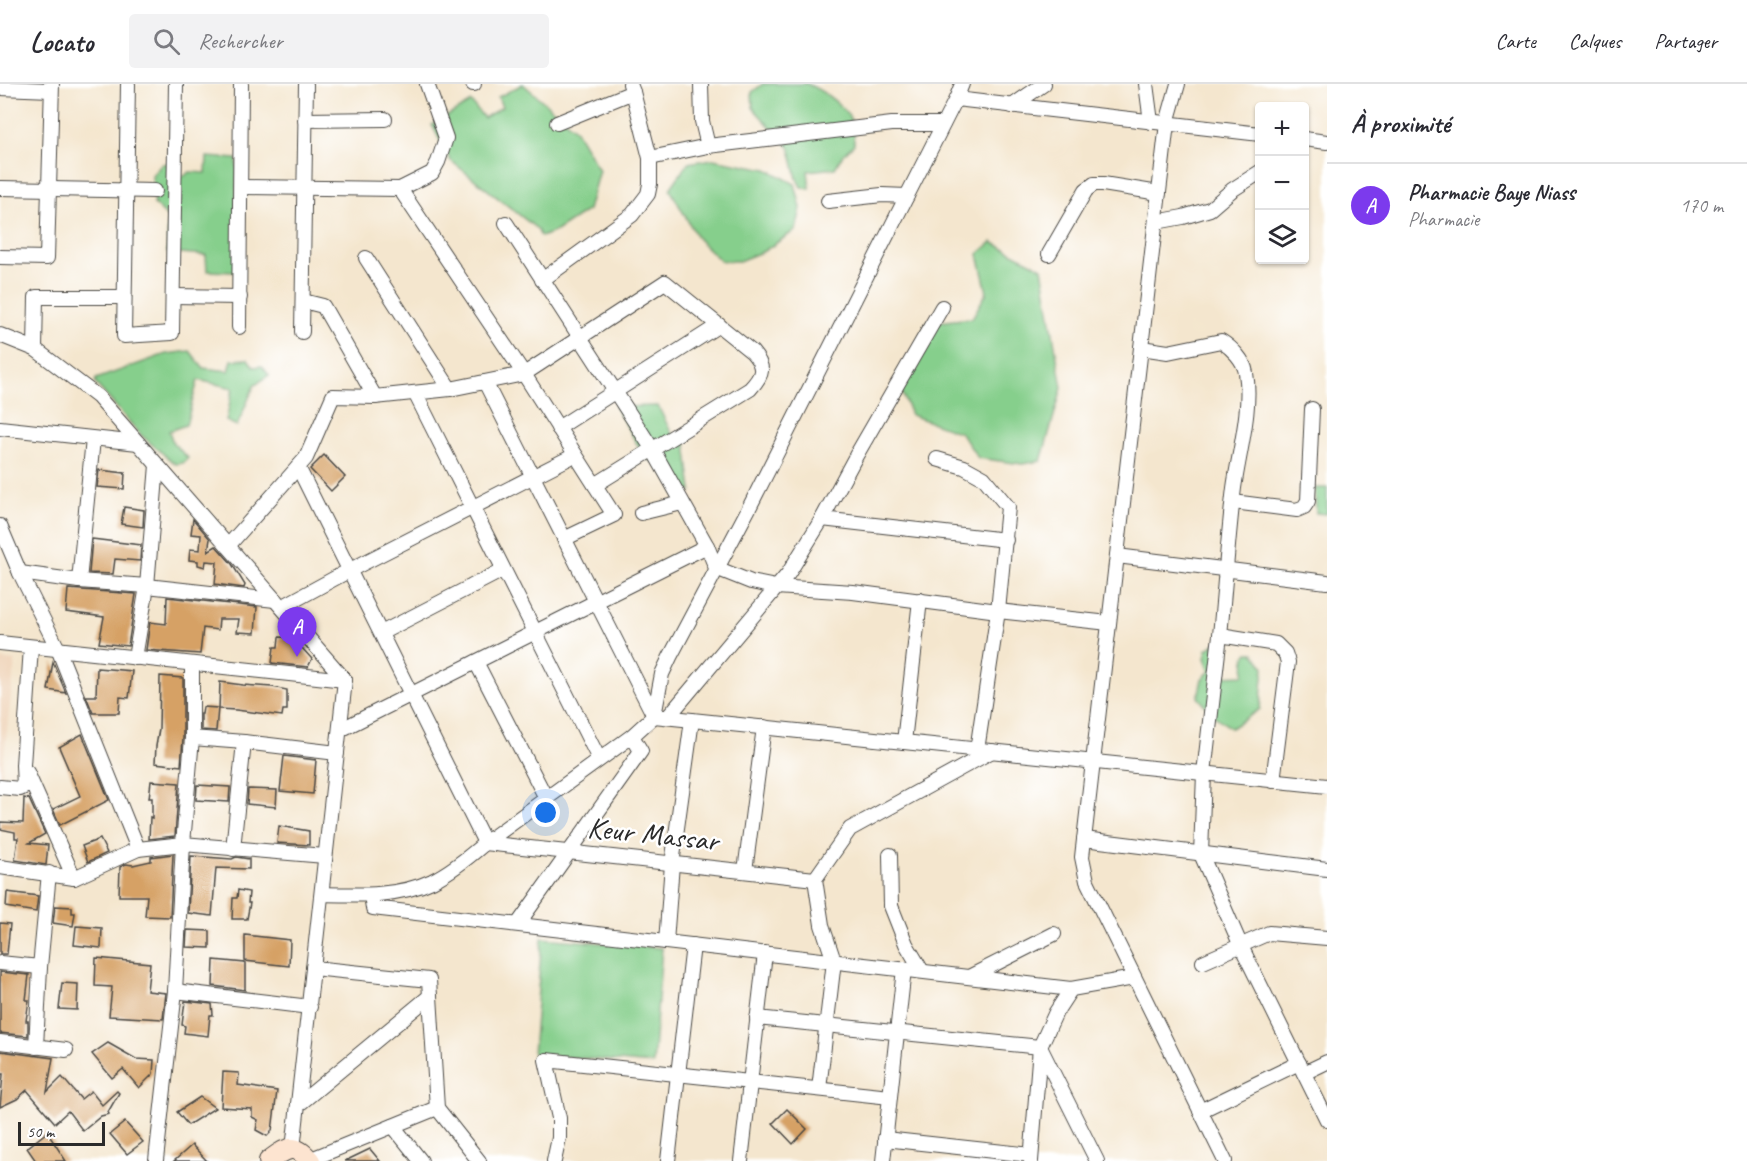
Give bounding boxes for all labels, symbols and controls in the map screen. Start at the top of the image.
search box [129,14,549,68]
text: Locato [30,24,93,59]
icon: search [150,25,183,58]
text: Rechercher [198,27,283,55]
text: Carte [1495,28,1536,54]
text: Calques [1569,28,1621,54]
text: Partager [1654,28,1717,54]
map controls [1255,102,1309,264]
button: + [1255,102,1309,156]
text: À proximité [1351,107,1450,140]
button: − [1255,156,1309,210]
text: Pharmacie Baye Niass [1408,179,1575,207]
text: A [1365,193,1376,218]
text: 170 m [1680,193,1723,218]
text: Pharmacie [1408,207,1479,232]
button: layers [1255,210,1309,264]
pin: A [278,608,316,657]
your location [531,798,560,827]
street label: Keur Massar [586,808,723,860]
scale bar [18,1119,105,1146]
text: 50 m [27,1122,54,1142]

